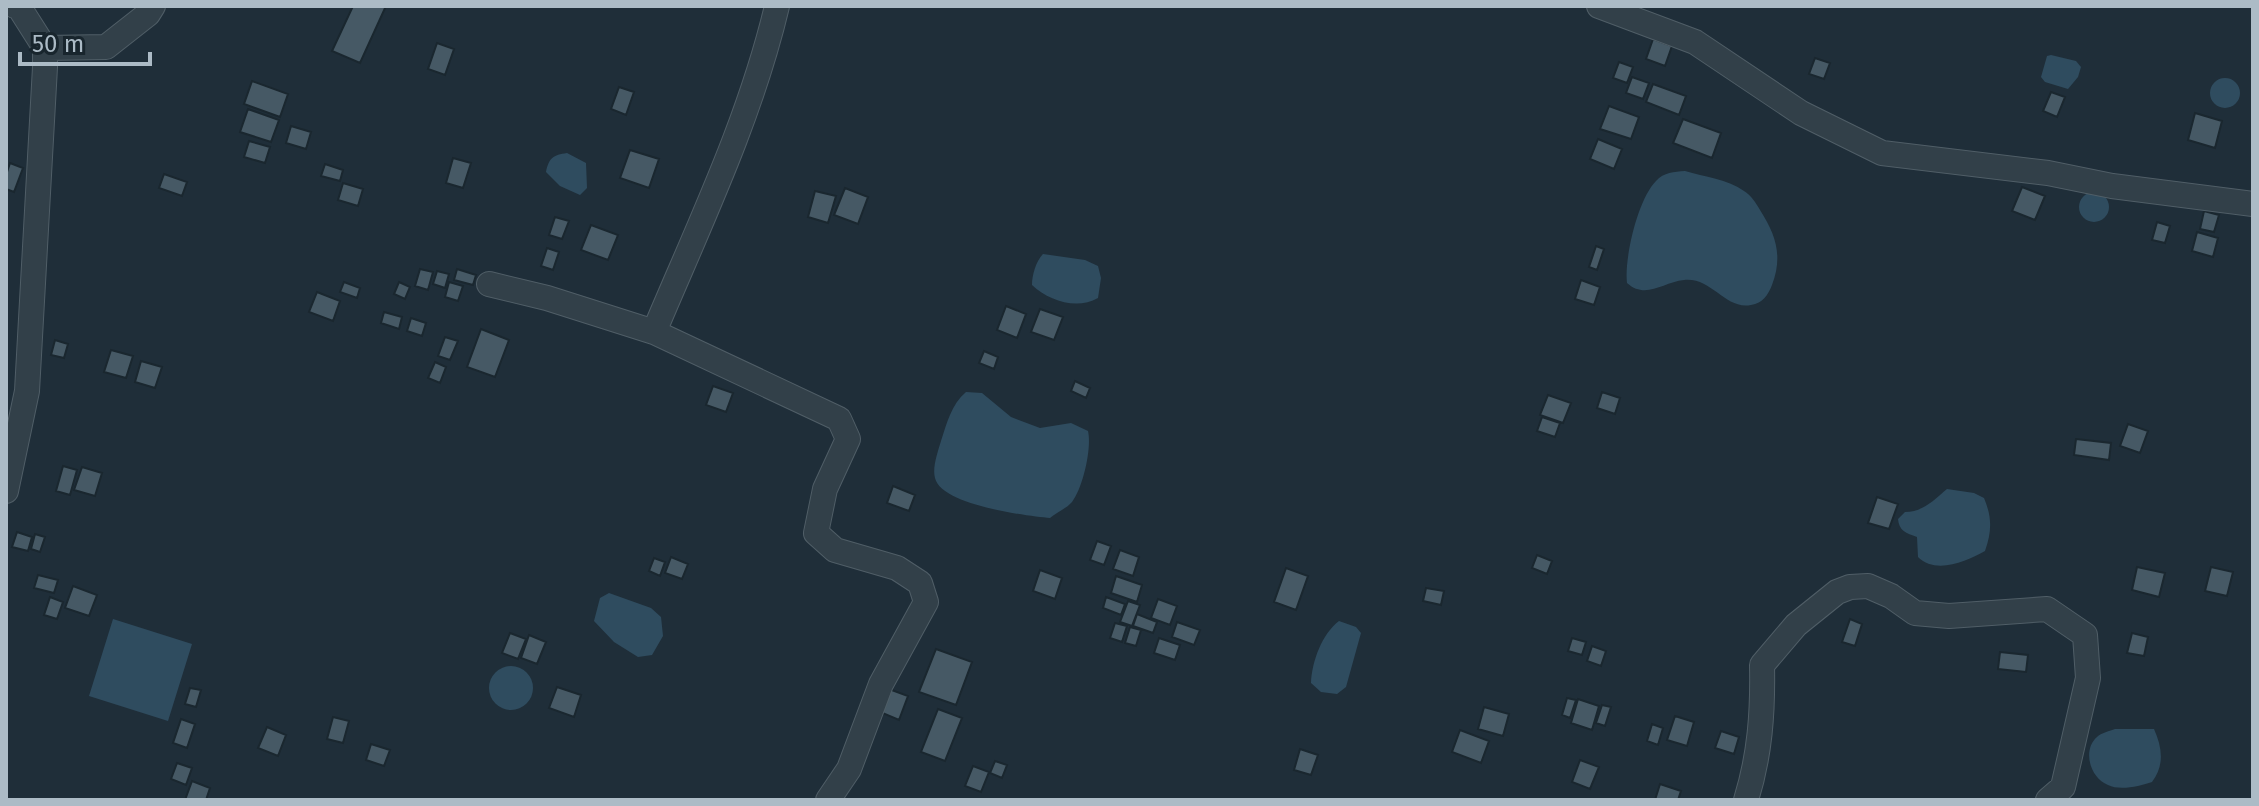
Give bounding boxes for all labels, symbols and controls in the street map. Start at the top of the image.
scale bar [20,16,150,66]
text: 50 m [32,30,84,58]

